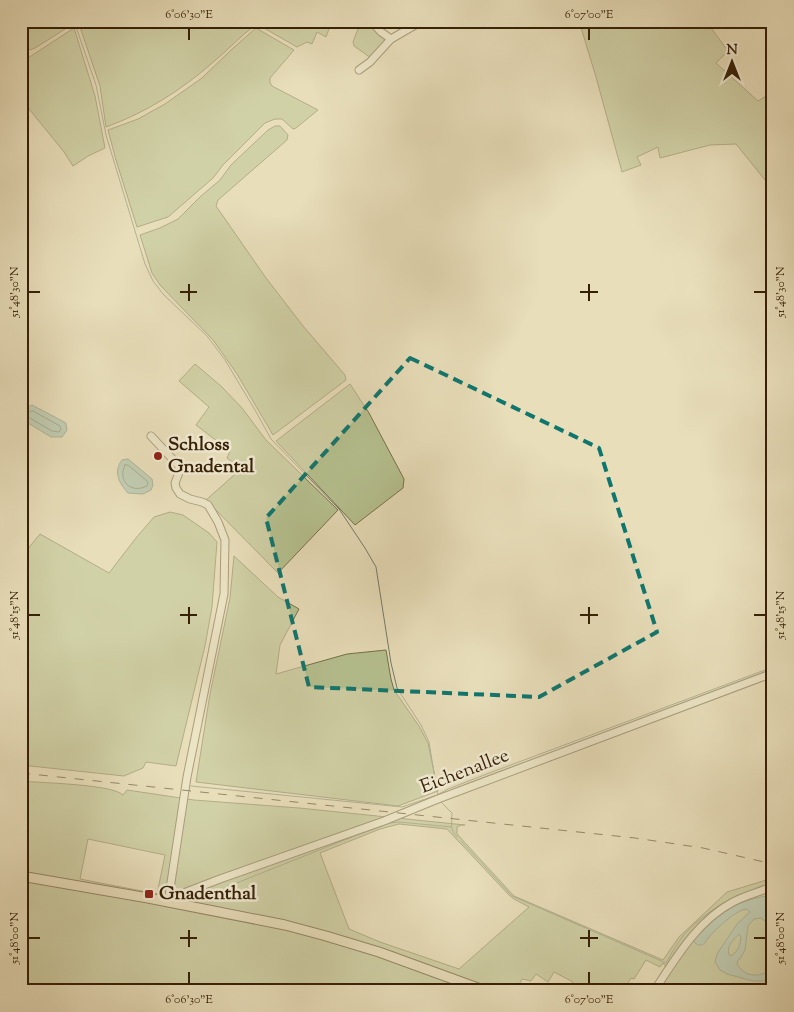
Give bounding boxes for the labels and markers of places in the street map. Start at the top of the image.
place label: Schloss Gnadental [168,432,255,481]
marker: Schloss Gnadental [152,450,164,462]
place label: Gnadenthal [159,881,257,908]
marker: Gnadenthal [143,888,155,900]

